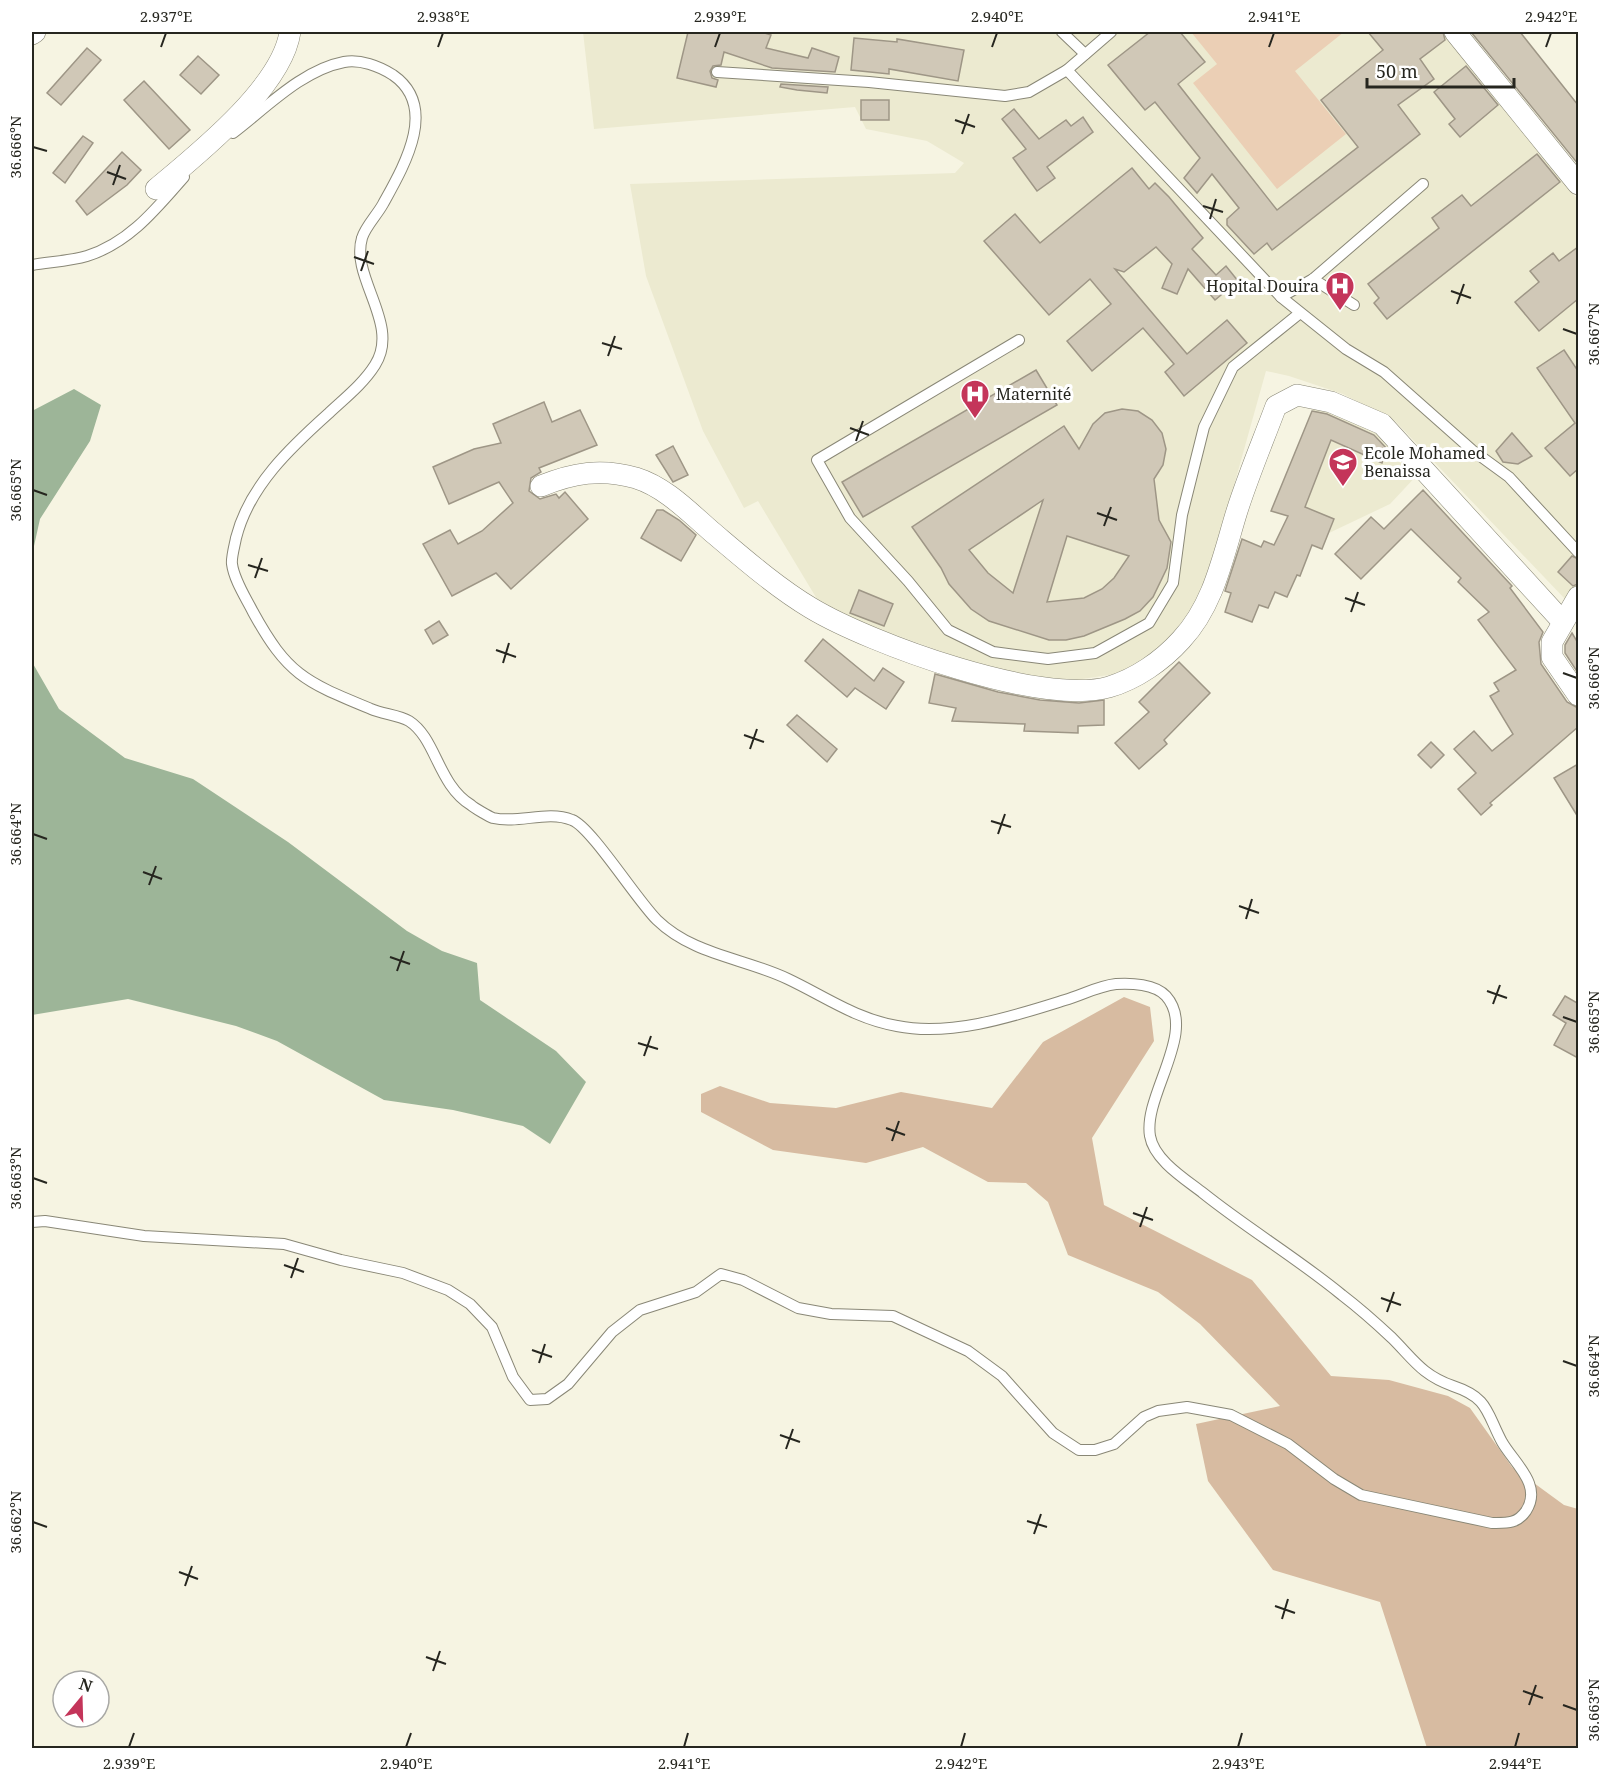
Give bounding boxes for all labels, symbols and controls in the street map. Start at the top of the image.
text: 2.937°E [140,6,192,26]
text: 2.938°E [417,6,469,26]
text: 2.939°E [694,6,746,26]
text: 2.940°E [971,6,1023,26]
text: 2.941°E [1248,6,1300,26]
text: 2.942°E [1525,6,1577,26]
scale bar [1367,51,1514,89]
text: 50 m [1376,59,1418,83]
text: 36.666°N [5,115,25,179]
hospital icon: Hopital Douira [1324,270,1356,312]
place label: Hopital Douira [1206,275,1319,297]
text: 36.667°N [1583,302,1603,366]
hospital icon: Maternité [959,378,991,420]
place label: Maternité [996,383,1071,405]
place label: Ecole Mohamed Benaissa [1364,442,1486,482]
school or university icon: Ecole Mohamed Benaissa [1327,446,1359,488]
text: 36.665°N [5,458,25,522]
text: 36.666°N [1583,646,1603,710]
text: 36.664°N [5,802,25,866]
text: 36.665°N [1583,990,1603,1054]
text: 36.663°N [5,1146,25,1210]
text: 36.664°N [1583,1334,1603,1398]
text: 36.662°N [5,1490,25,1554]
north arrow [51,1669,111,1729]
text: N [76,1672,96,1697]
text: 36.663°N [1583,1678,1603,1742]
text: 2.939°E [103,1753,155,1773]
text: 2.940°E [380,1753,432,1773]
text: 2.941°E [658,1753,710,1773]
text: 2.942°E [935,1753,987,1773]
text: 2.943°E [1212,1753,1264,1773]
text: 2.944°E [1489,1753,1541,1773]

